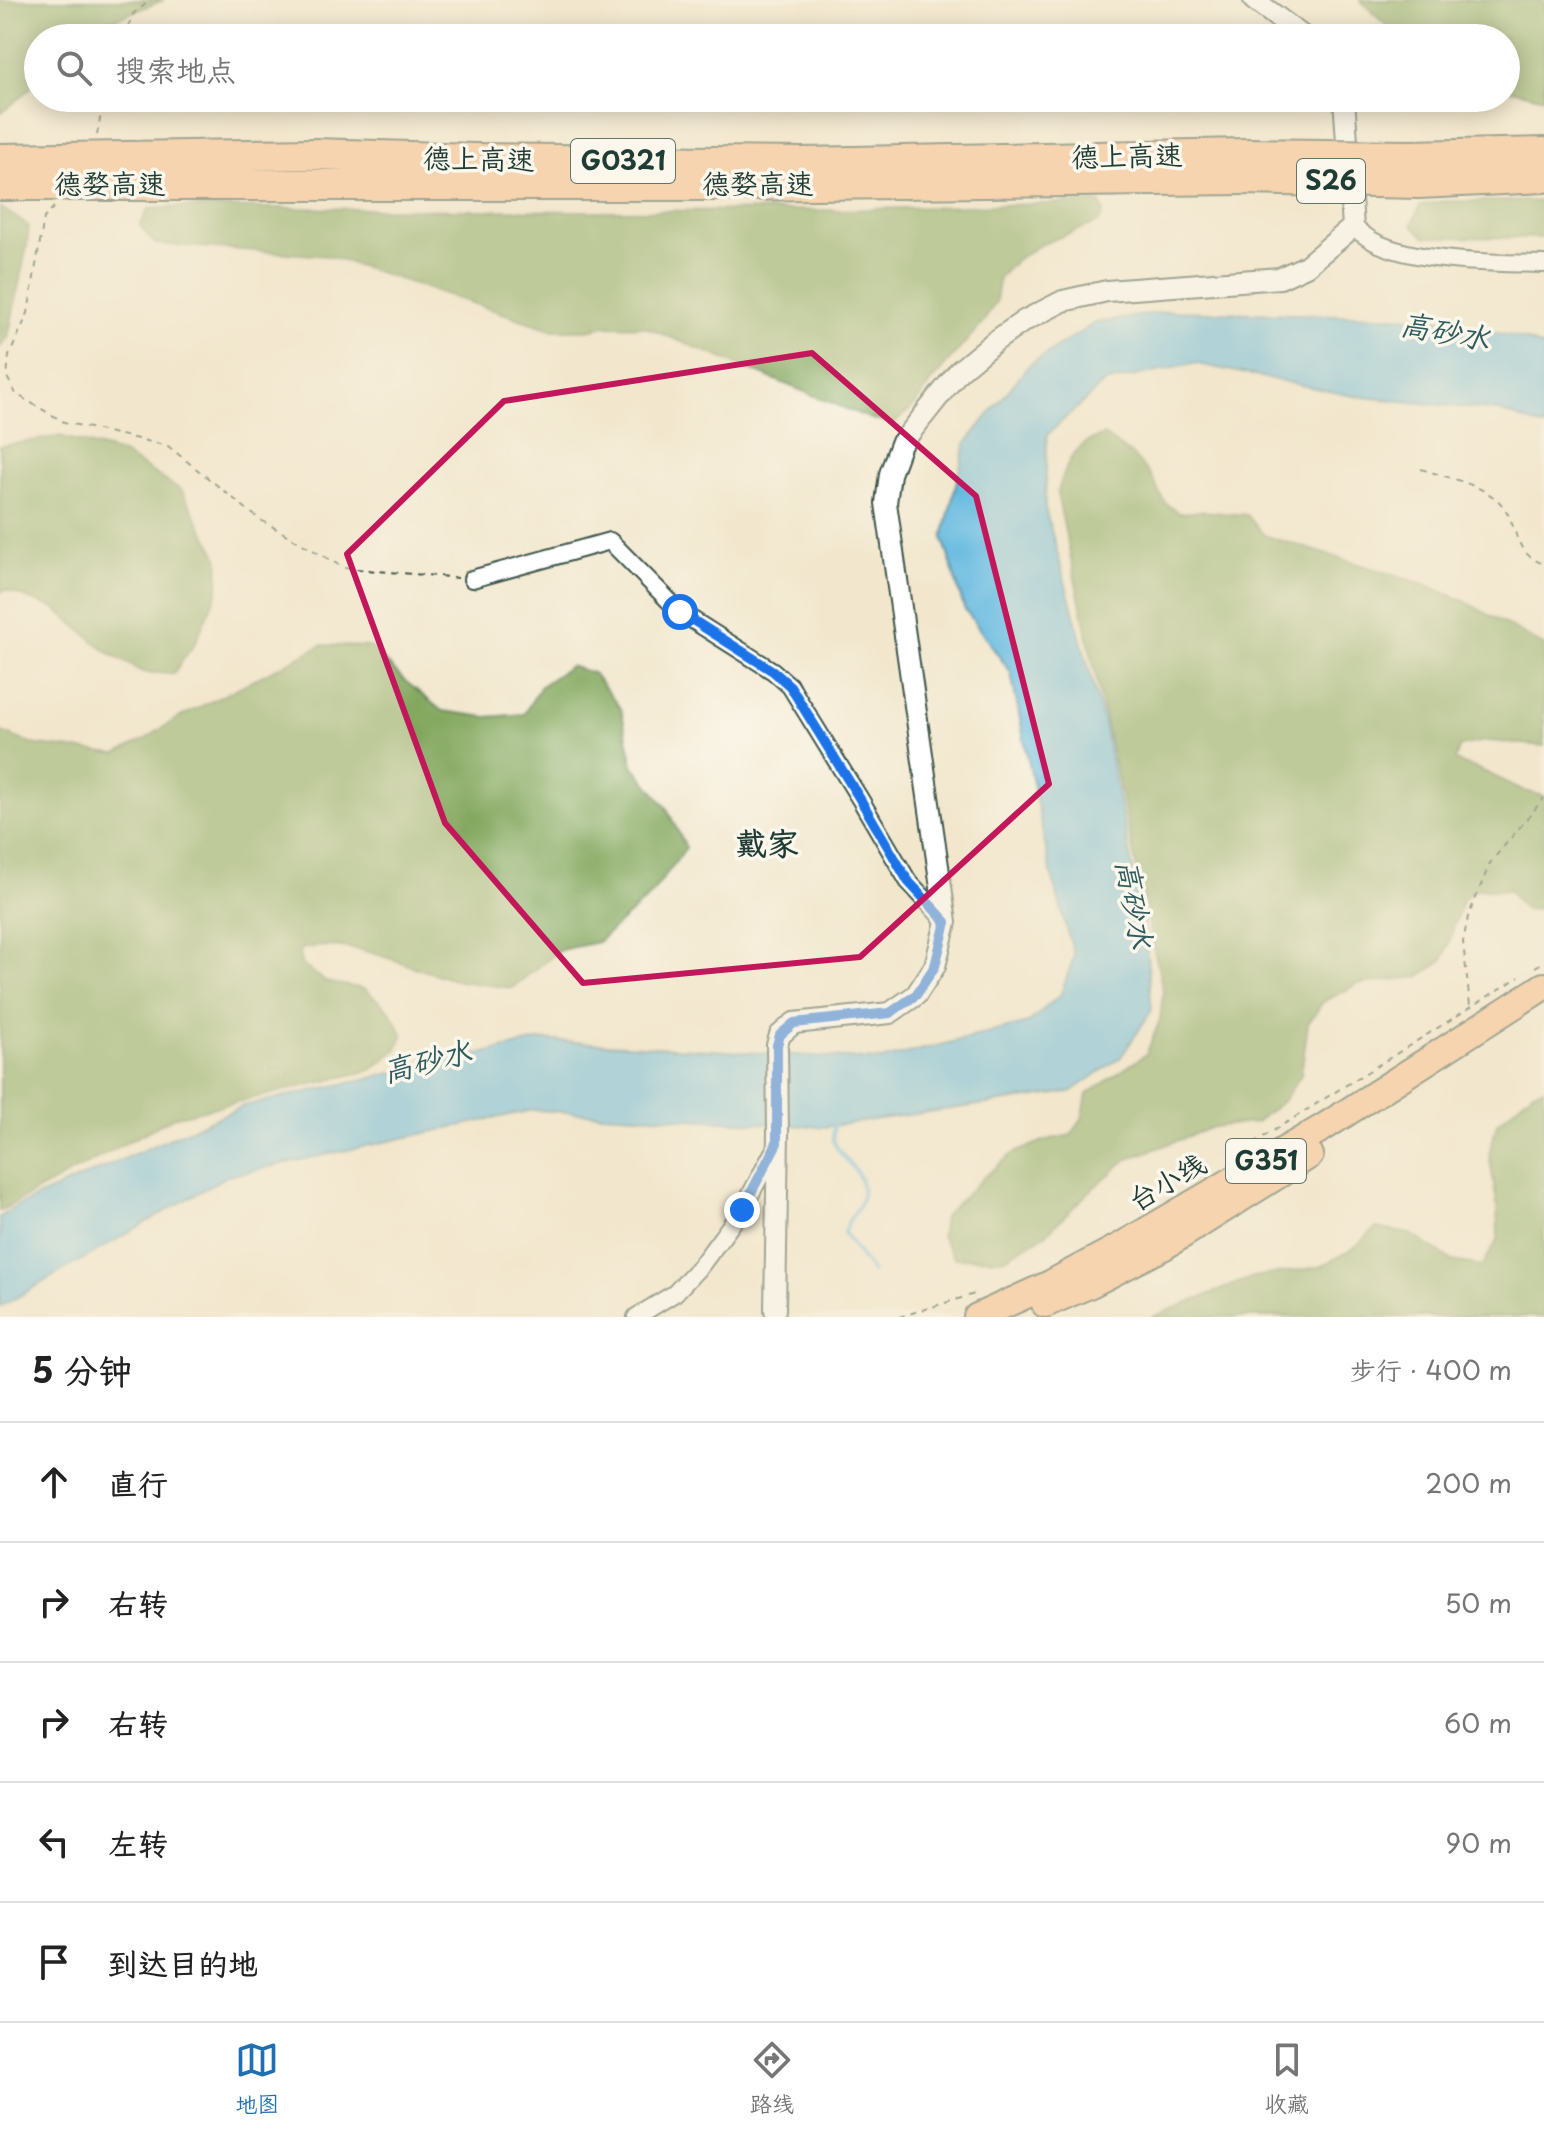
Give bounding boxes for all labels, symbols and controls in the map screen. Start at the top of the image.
search box [24,24,1520,112]
icon: search [52,46,96,90]
text: 搜索地点 [116,46,236,91]
street label: 德上高速 [1071,132,1183,177]
street label: 德上高速 [423,135,535,180]
road number: G0321 [571,139,675,183]
road number: S26 [1297,159,1365,203]
street label: 德婺高速 [54,161,166,204]
street label: 德婺高速 [702,161,814,204]
water label: 高砂水 [1397,300,1495,360]
route start [662,594,698,630]
district label: 戴家 [735,818,799,866]
water label: 高砂水 [1106,855,1167,953]
water label: 高砂水 [377,1027,476,1092]
road number: G351 [1226,1139,1306,1183]
street label: 台小线 [1119,1141,1213,1220]
route end [724,1192,760,1228]
text: 5 分钟 [32,1343,132,1395]
text: 步行 · 400 m [1350,1350,1512,1389]
icon: ahead [32,1460,76,1504]
text: 直行 [108,1460,168,1505]
text: 200 m [1425,1463,1512,1502]
icon: right [32,1580,76,1624]
text: 右转 [108,1580,168,1625]
text: 50 m [1445,1583,1512,1622]
icon: right [32,1700,76,1744]
text: 右转 [108,1700,168,1745]
text: 60 m [1444,1703,1512,1742]
icon: left [32,1820,76,1864]
text: 左转 [108,1820,168,1865]
text: 90 m [1445,1823,1512,1862]
icon: arrive [32,1940,76,1984]
text: 到达目的地 [108,1940,258,1985]
tab: 地图 [235,2038,279,2119]
tab: 路线 [750,2038,794,2119]
tab: 收藏 [1265,2038,1309,2119]

